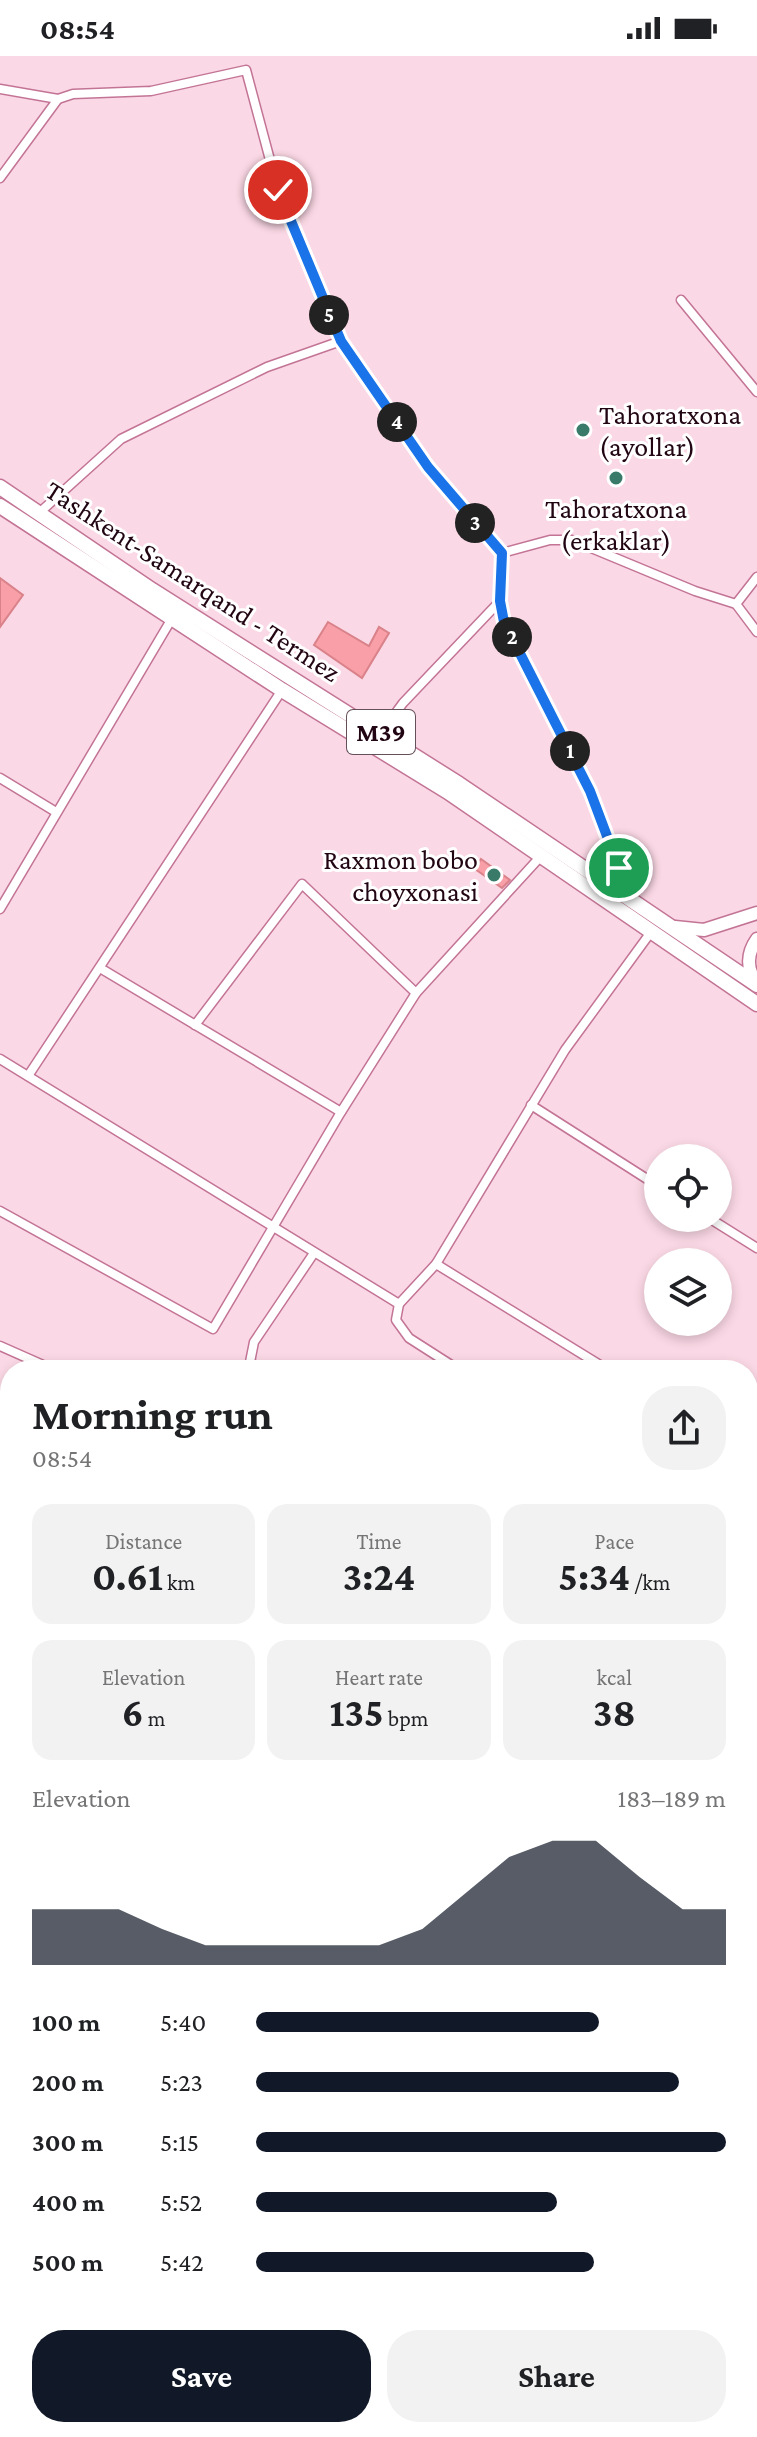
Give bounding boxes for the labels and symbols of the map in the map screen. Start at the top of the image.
pin [244,156,312,224]
pin: 5 [309,295,349,335]
place label: Tahoratxona (ayollar) [599,399,741,463]
pin: 4 [377,402,417,442]
marker: Tahoratxona (ayollar) [574,421,592,439]
marker: Tahoratxona (erkaklar) [607,469,625,487]
street label: Tashkent-Samarqand - Termez [40,474,346,688]
place label: Tahoratxona (erkaklar) [545,493,687,557]
pin: 3 [455,503,495,543]
pin: 2 [492,617,532,657]
road number: M39 [347,710,415,754]
pin: 1 [550,731,590,771]
pin [585,834,653,902]
place label: Raxmon bobo choyxonasi [323,844,478,907]
marker: Raxmon bobo choyxonasi [485,866,503,884]

